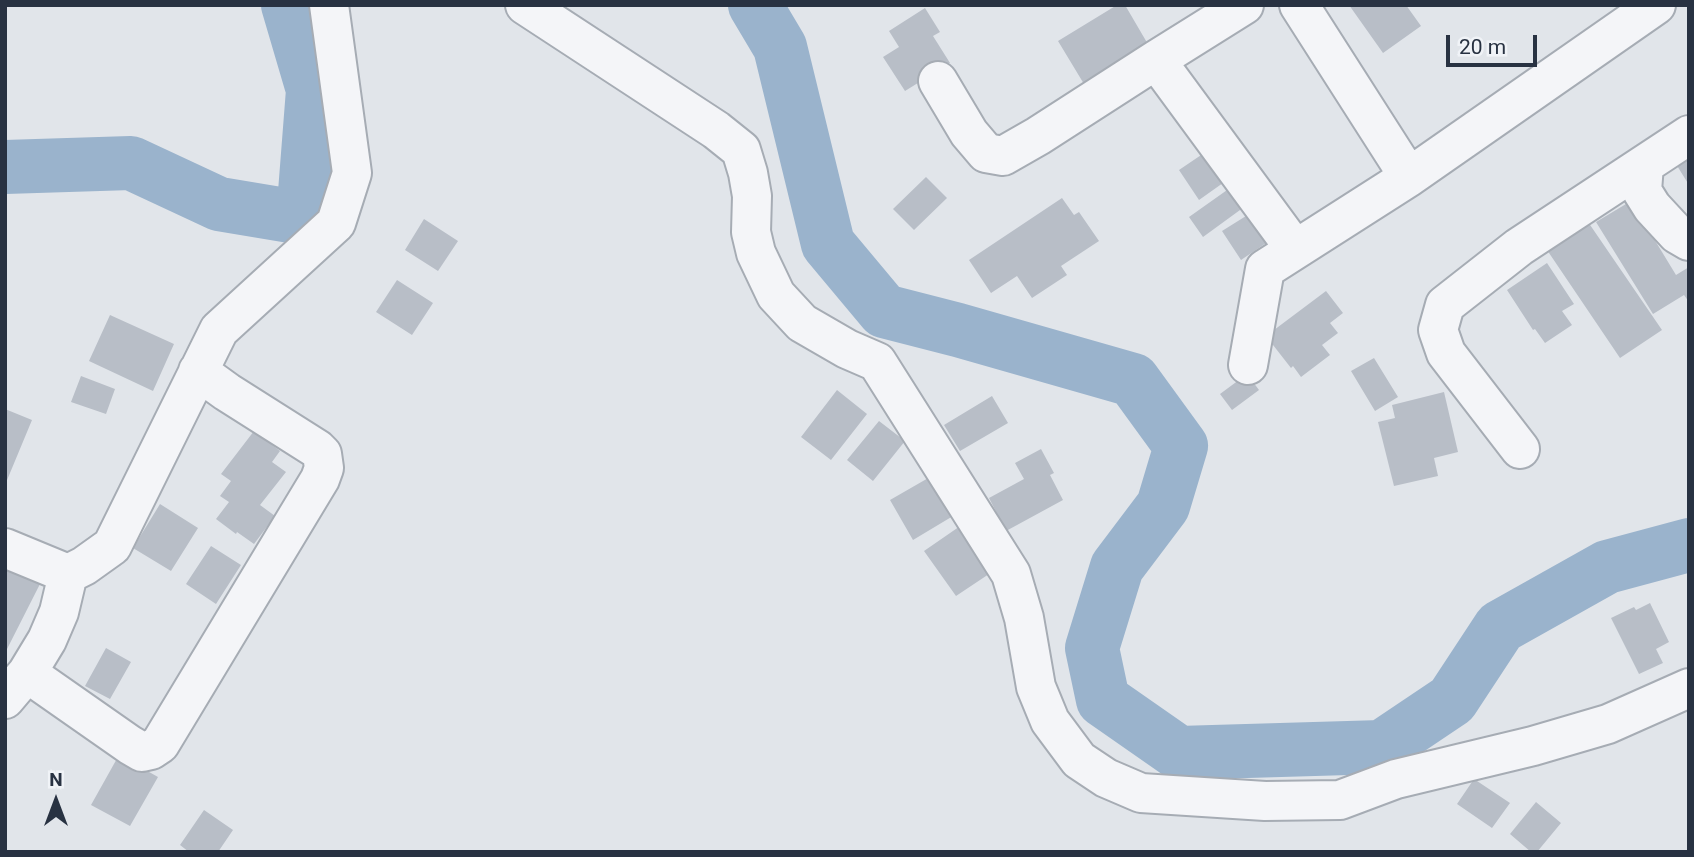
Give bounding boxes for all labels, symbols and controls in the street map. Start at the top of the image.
scale bar [1449,21,1540,65]
text: 20 m [1459,35,1506,59]
north arrow [21,766,91,836]
text: N [49,768,63,791]

